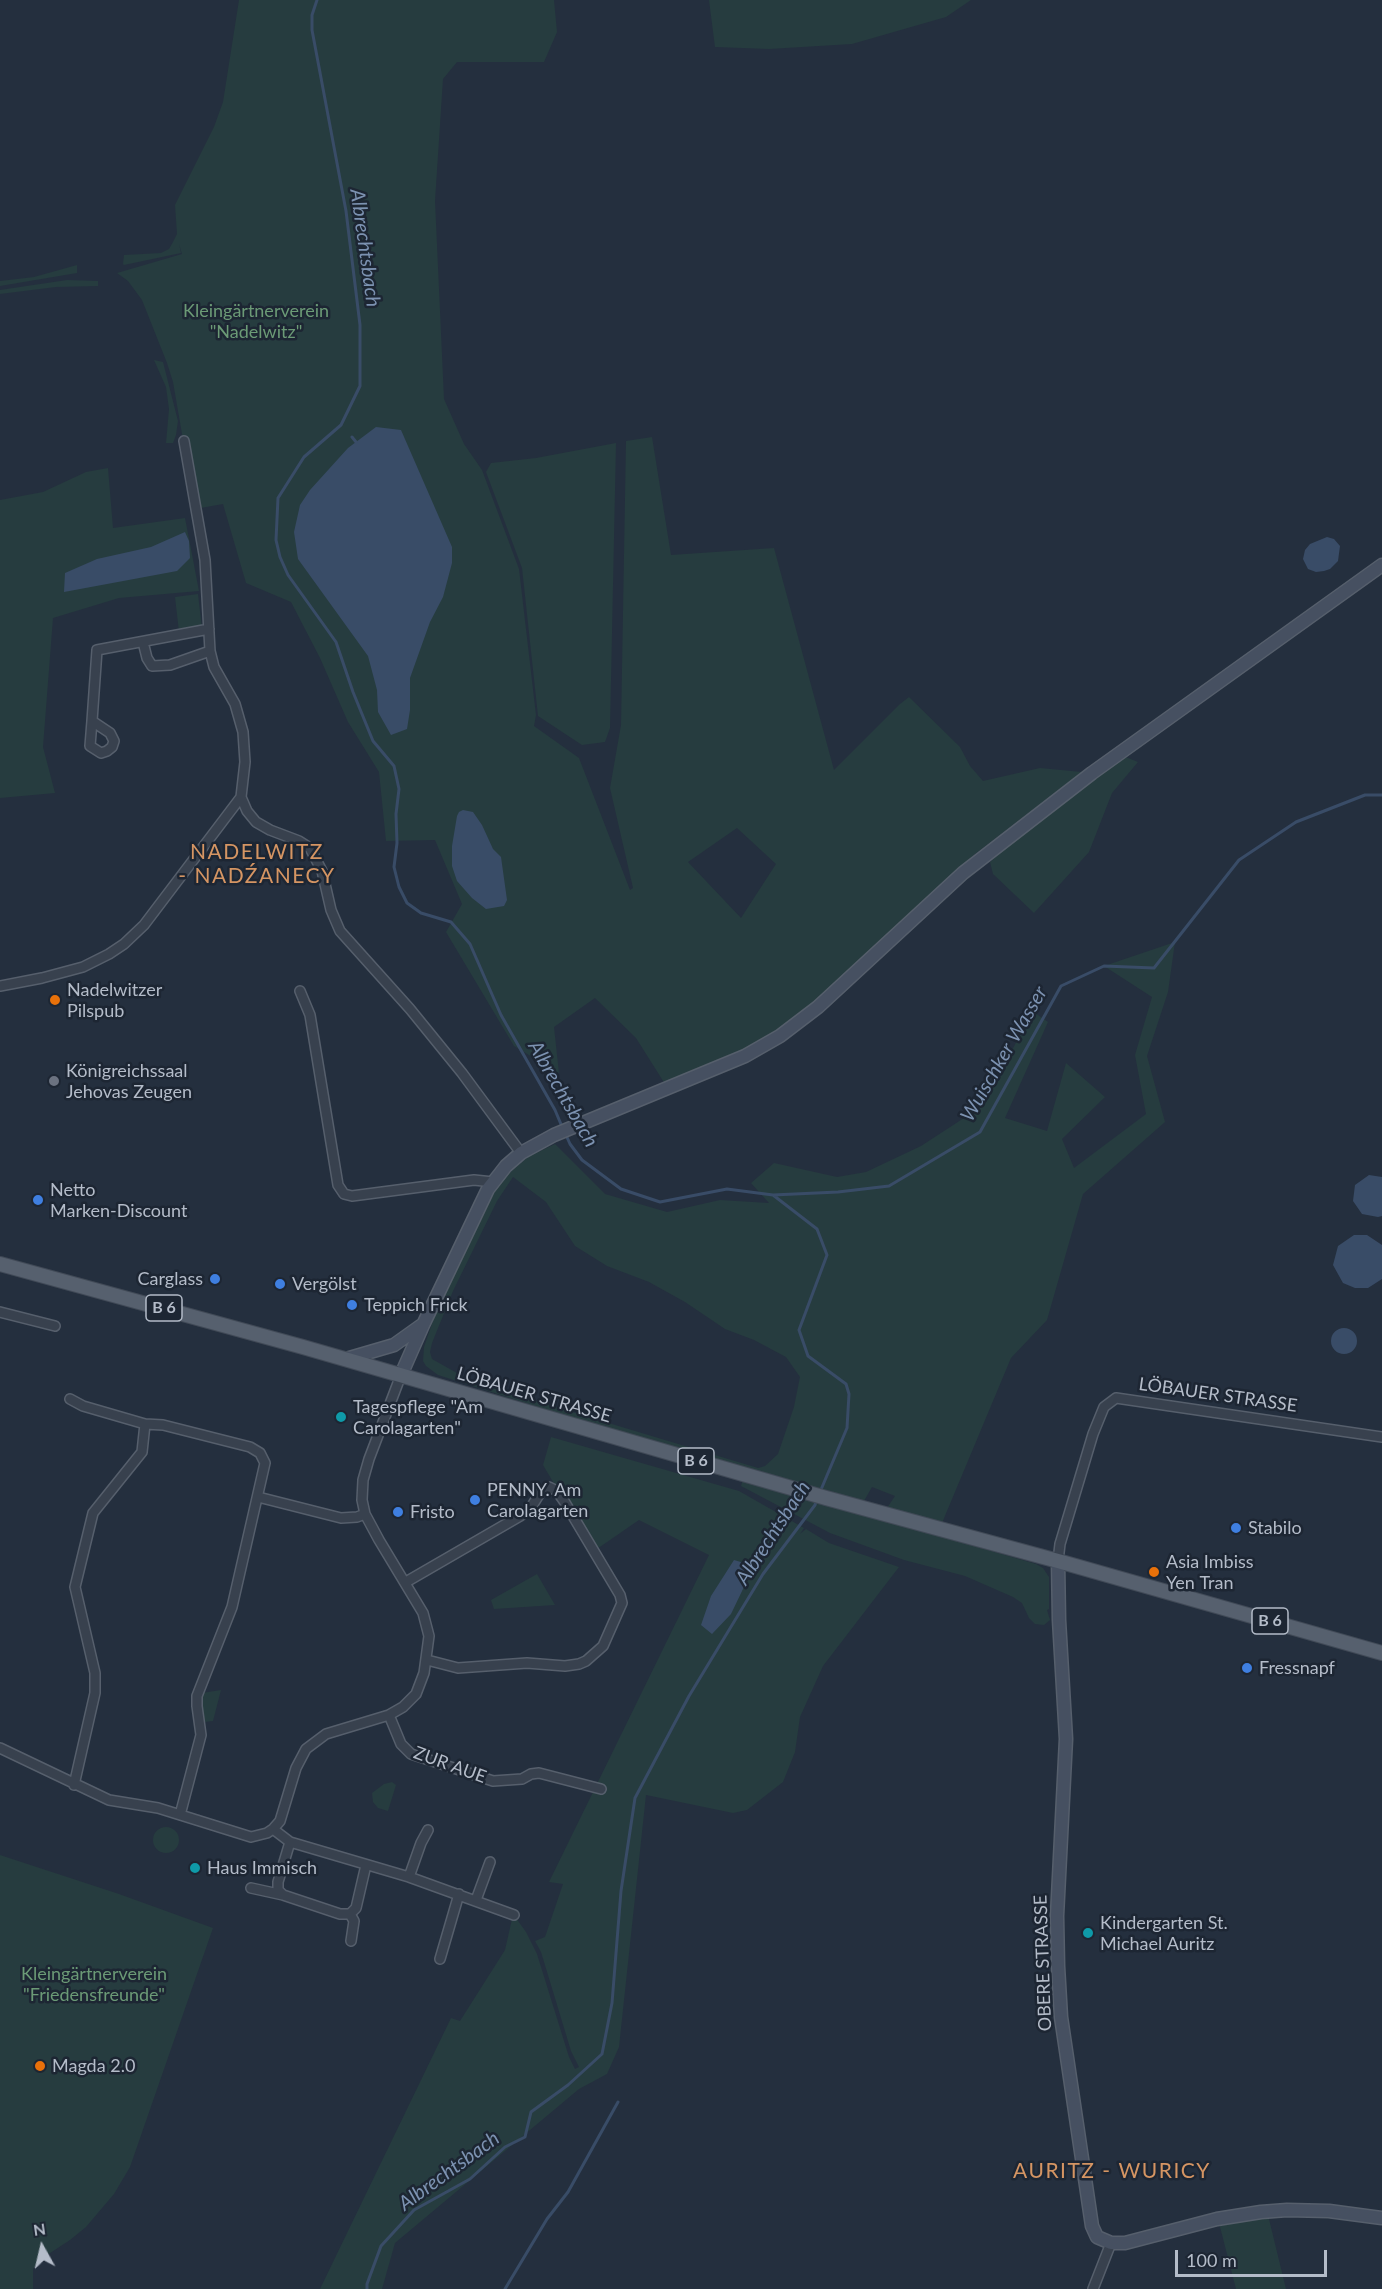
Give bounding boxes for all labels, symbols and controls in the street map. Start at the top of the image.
water label: Albrechtsbach [345,188,385,308]
park label: Kleingärtnerverein "Nadelwitz" [183,300,329,342]
district label: NADELWITZ - NADŹANECY [178,839,336,889]
place label: Nadelwitzer Pilspub [67,979,162,1022]
water label: Wuischker Wasser [956,982,1052,1126]
marker: Nadelwitzer Pilspub [48,993,62,1007]
water label: Albrechtsbach [523,1037,603,1151]
place label: Königreichssaal Jehovas Zeugen [66,1060,192,1102]
marker: Königreichssaal Jehovas Zeugen [47,1074,61,1088]
place label: Netto Marken-Discount [50,1179,187,1222]
marker: Netto Marken-Discount [31,1193,45,1207]
place label: Carglass [138,1268,203,1290]
marker: Carglass [208,1272,222,1286]
place label: Vergölst [292,1273,357,1295]
marker: Vergölst [273,1277,287,1291]
place label: Teppich Frick [364,1294,468,1316]
road number: B 6 [146,1295,182,1321]
marker: Teppich Frick [345,1298,359,1312]
street label: LÖBAUER STRASSE [454,1363,614,1427]
street label: LÖBAUER STRASSE [1137,1373,1299,1417]
place label: Tagespflege "Am Carolagarten" [353,1396,483,1438]
marker: Tagespflege "Am Carolagarten" [334,1410,348,1424]
road number: B 6 [678,1448,714,1474]
water label: Albrechtsbach [731,1477,815,1589]
place label: PENNY. Am Carolagarten [487,1479,588,1522]
marker: PENNY. Am Carolagarten [468,1493,482,1507]
place label: Fristo [410,1501,455,1523]
marker: Fristo [391,1505,405,1519]
place label: Stabilo [1248,1517,1302,1539]
marker: Stabilo [1229,1521,1243,1535]
place label: Asia Imbiss Yen Tran [1166,1551,1254,1594]
marker: Asia Imbiss Yen Tran [1147,1565,1161,1579]
road number: B 6 [1252,1608,1288,1634]
place label: Fressnapf [1259,1657,1335,1679]
marker: Fressnapf [1240,1661,1254,1675]
street label: ZUR AUE [411,1742,489,1788]
place label: Haus Immisch [207,1857,317,1879]
marker: Haus Immisch [188,1861,202,1875]
street label: OBERE STRASSE [1030,1894,1056,2032]
place label: Kindergarten St. Michael Auritz [1100,1912,1228,1954]
marker: Kindergarten St. Michael Auritz [1081,1926,1095,1940]
park label: Kleingärtnerverein "Friedensfreunde" [21,1963,167,2006]
place label: Magda 2.0 [52,2055,135,2077]
marker: Magda 2.0 [33,2059,47,2073]
water label: Albrechtsbach [394,2126,504,2216]
district label: AURITZ - WURICY [1013,2158,1211,2184]
north arrow [12,2217,72,2277]
text: N [32,2218,47,2239]
scale bar [1178,2238,1330,2276]
text: 100 m [1186,2249,1237,2271]

